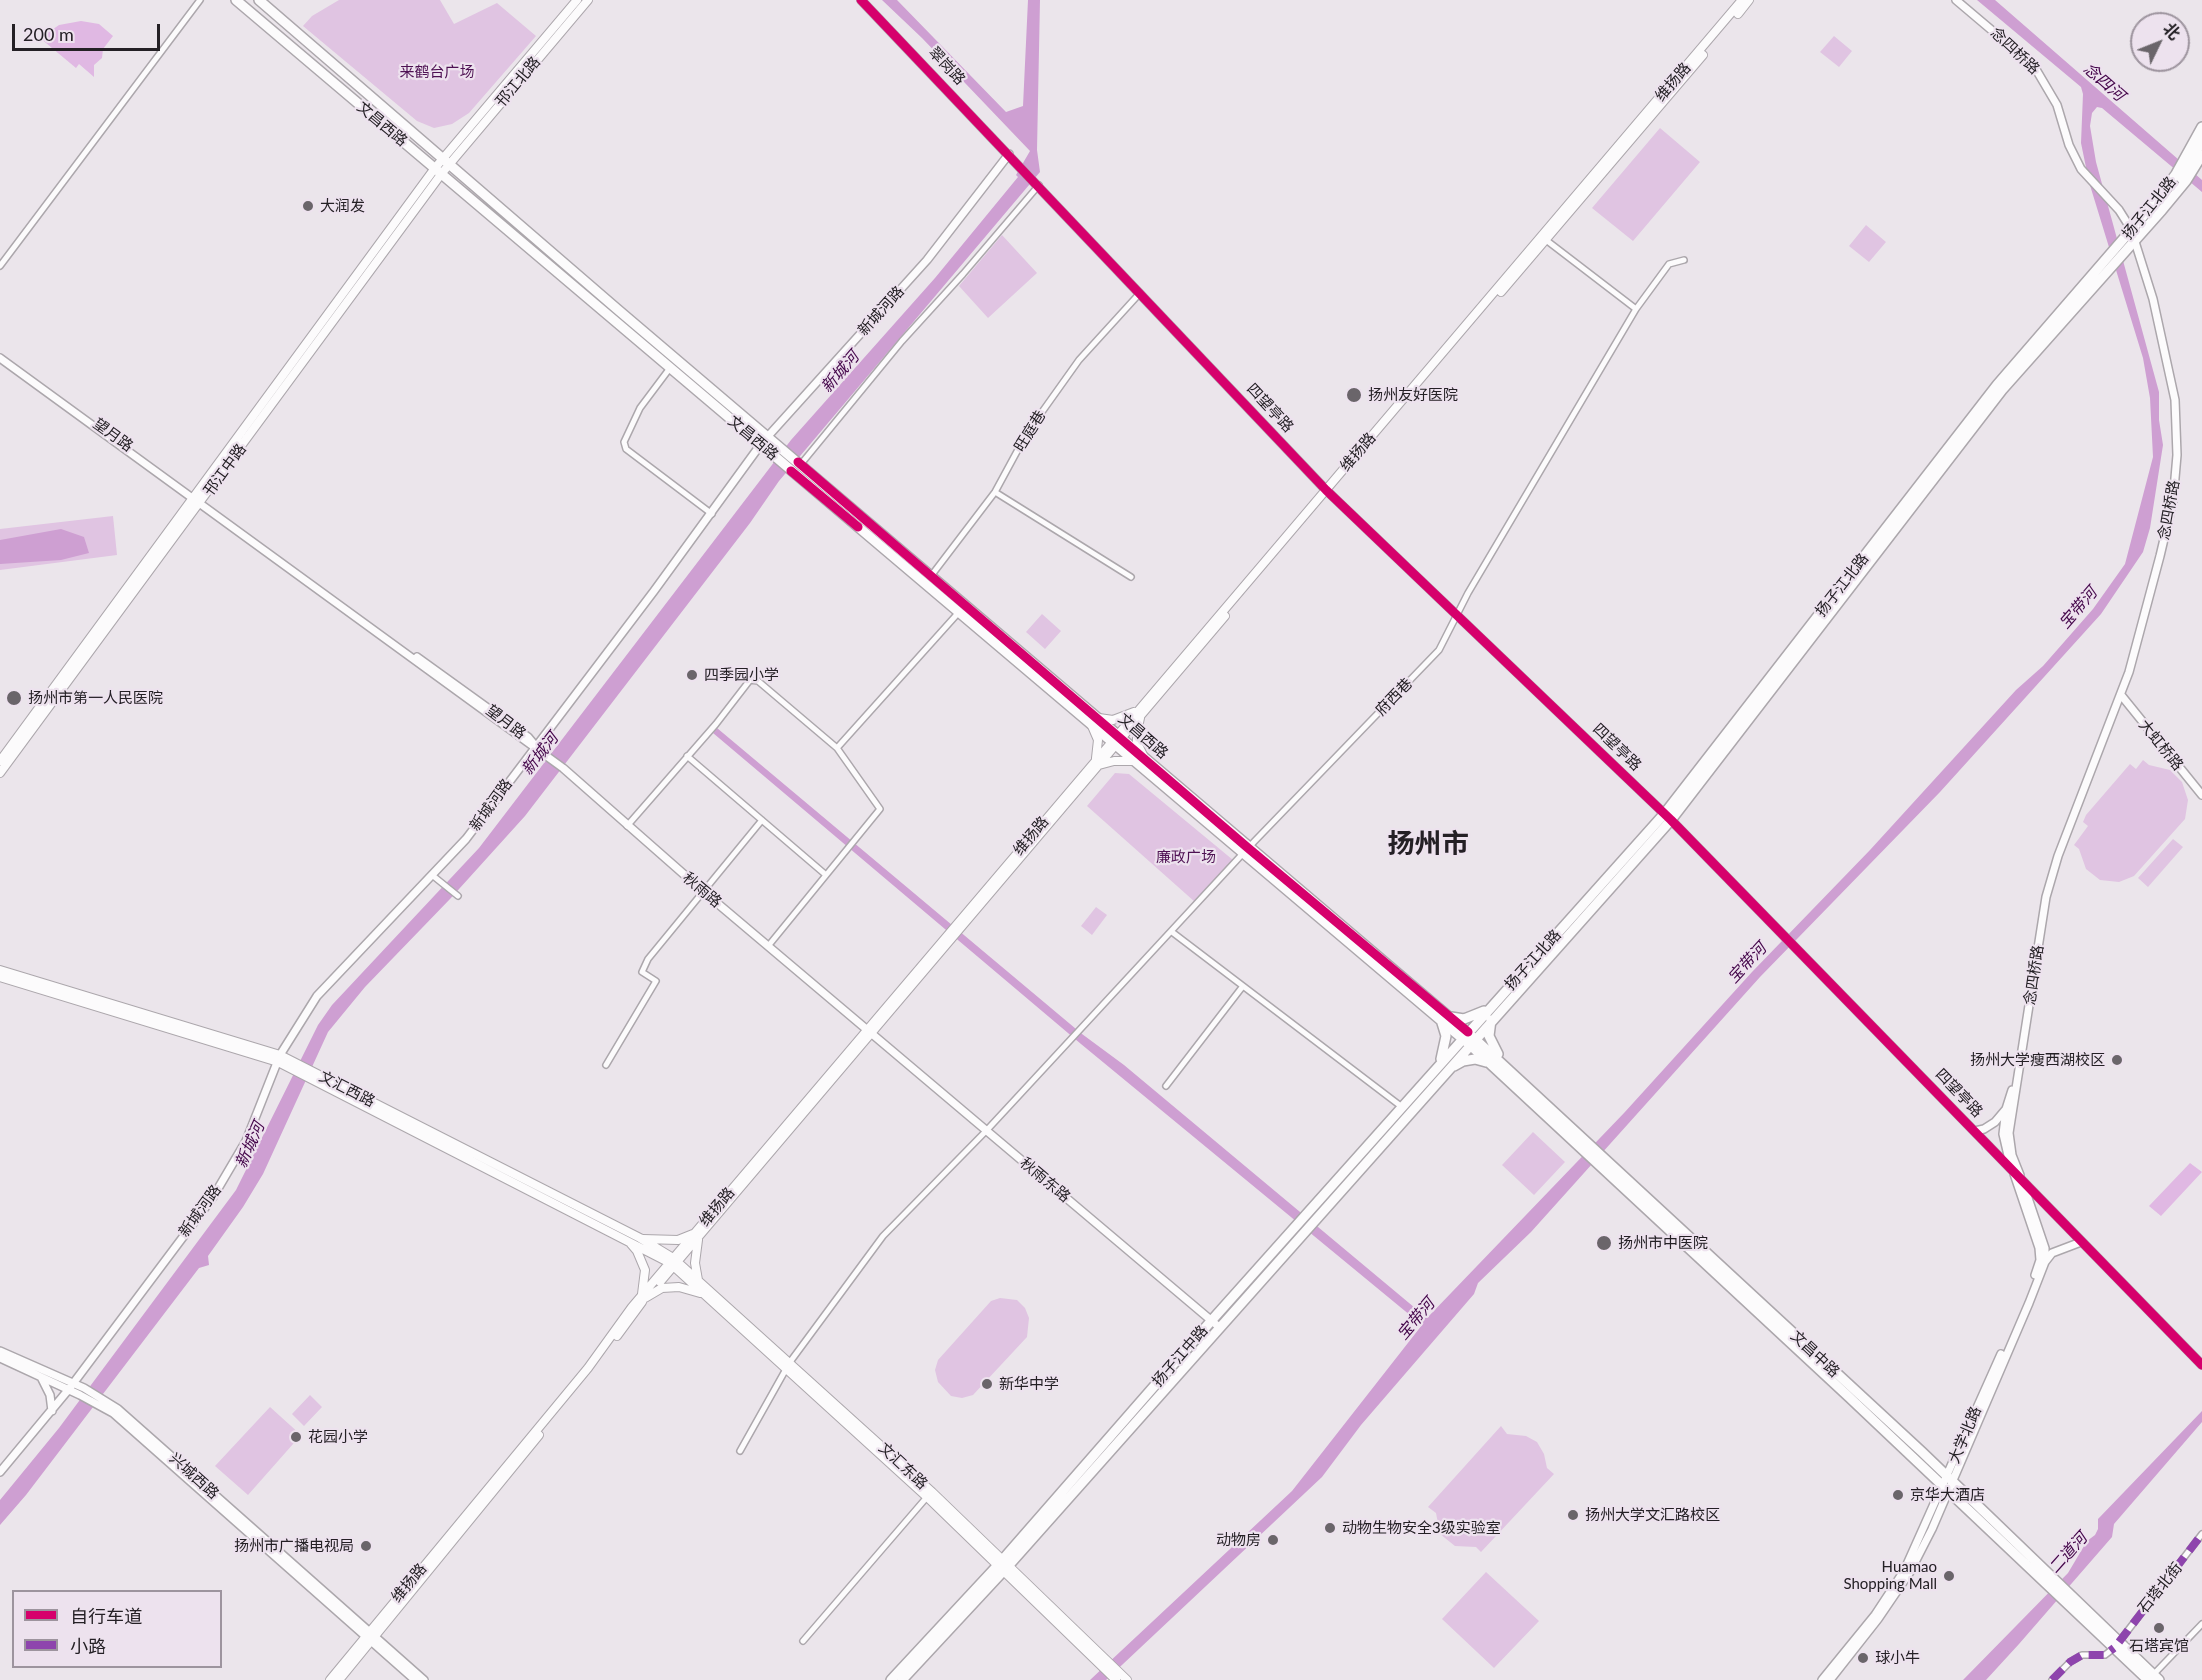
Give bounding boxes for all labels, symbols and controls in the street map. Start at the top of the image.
scale bar [15,12,164,50]
north arrow [2130,12,2190,72]
text: 北 [2160,18,2184,43]
text: 200 m [23,23,74,45]
street label: 念四桥路 [1987,24,2043,78]
street label: 翠岗路 [925,43,969,89]
street label: 邗江北路 [492,53,544,111]
street label: 维扬路 [1651,59,1695,105]
water label: 念四河 [2080,59,2128,105]
park label: 来鹤台广场 [400,63,474,81]
street label: 文昌西路 [353,98,411,150]
street label: 扬子江北路 [2118,173,2180,243]
place label: 大润发 [320,197,365,215]
marker: 大润发 [301,199,315,213]
street label: 新城河路 [854,283,908,339]
water label: 新城河 [817,348,863,396]
street label: 四望亭路 [1243,380,1297,436]
marker: 扬州友好医院 [1345,386,1363,404]
place label: 扬州友好医院 [1368,386,1458,404]
street label: 旺庭巷 [1010,407,1050,455]
street label: 文昌西路 [724,412,782,464]
street label: 望月路 [90,414,136,456]
street label: 维扬路 [1336,429,1380,475]
street label: 邗江中路 [200,440,250,500]
street label: 念四桥路 [2155,479,2183,541]
street label: 扬子江北路 [1812,550,1872,620]
water label: 宝带河 [2055,584,2101,632]
place label: 四季园小学 [704,666,779,684]
marker: 四季园小学 [685,668,699,682]
street label: 府西巷 [1372,675,1416,719]
marker: 扬州市第一人民医院 [5,689,23,707]
place label: 扬州市第一人民医院 [28,689,163,707]
street label: 望月路 [483,701,529,743]
street label: 文昌西路 [1114,710,1172,762]
street label: 大虹桥路 [2135,716,2187,774]
street label: 四望亭路 [1589,720,1645,774]
water label: 新城河 [518,729,562,779]
street label: 新城河路 [466,775,516,835]
street label: 维扬路 [1010,813,1052,859]
district label: 扬州市 [1388,828,1468,860]
park label: 廉政广场 [1156,848,1216,866]
street label: 秋雨路 [679,869,725,911]
street label: 扬子江北路 [1501,926,1565,994]
water label: 宝带河 [1724,939,1770,987]
street label: 念四桥路 [2021,944,2047,1006]
place label: 扬州大学瘦西湖校区 [1970,1051,2105,1069]
marker: 扬州大学瘦西湖校区 [2110,1053,2124,1067]
street label: 四望亭路 [1932,1065,1986,1121]
street label: 文汇西路 [316,1067,378,1111]
water label: 新城河 [231,1119,269,1171]
street label: 秋雨东路 [1016,1154,1074,1206]
street label: 新城河路 [175,1181,225,1241]
street label: 维扬路 [696,1184,738,1230]
marker: 扬州市中医院 [1595,1234,1613,1252]
place label: 扬州市中医院 [1618,1234,1708,1252]
water label: 宝带河 [1393,1294,1439,1344]
street label: 扬子江中路 [1149,1322,1211,1390]
street label: 文昌中路 [1787,1327,1843,1381]
place label: 新华中学 [999,1375,1059,1393]
marker: 新华中学 [980,1377,994,1391]
street label: 大学北路 [1945,1404,1985,1466]
place label: 花园小学 [308,1428,368,1446]
marker: 花园小学 [289,1430,303,1444]
street label: 文汇东路 [875,1439,931,1493]
street label: 兴城西路 [166,1449,222,1503]
place label: 京华大酒店 [1910,1486,1985,1504]
marker: 京华大酒店 [1891,1488,1905,1502]
place label: 扬州大学文汇路校区 [1585,1506,1720,1524]
marker: 扬州大学文汇路校区 [1566,1508,1580,1522]
place label: 动物生物安全3级实验室 [1342,1519,1501,1537]
marker: 动物生物安全3级实验室 [1323,1521,1337,1535]
water label: 二道河 [2045,1529,2091,1577]
place label: 动物房 [1216,1531,1261,1549]
marker: 动物房 [1266,1533,1280,1547]
place label: 扬州市广播电视局 [234,1537,354,1555]
marker: 扬州市广播电视局 [359,1539,373,1553]
place label: Huamao Shopping Mall [1843,1558,1937,1593]
street label: 石塔北街 [2134,1559,2186,1617]
street label: 维扬路 [388,1560,430,1606]
marker: Huamao Shopping Mall [1942,1569,1956,1583]
legend [12,1590,222,1668]
text: 自行车道 [70,1605,142,1627]
marker: 石塔宾馆 [2152,1621,2166,1635]
text: 小路 [70,1635,106,1657]
place label: 石塔宾馆 [2129,1637,2189,1655]
place label: 球小牛 [1875,1649,1920,1667]
marker: 球小牛 [1856,1651,1870,1665]

